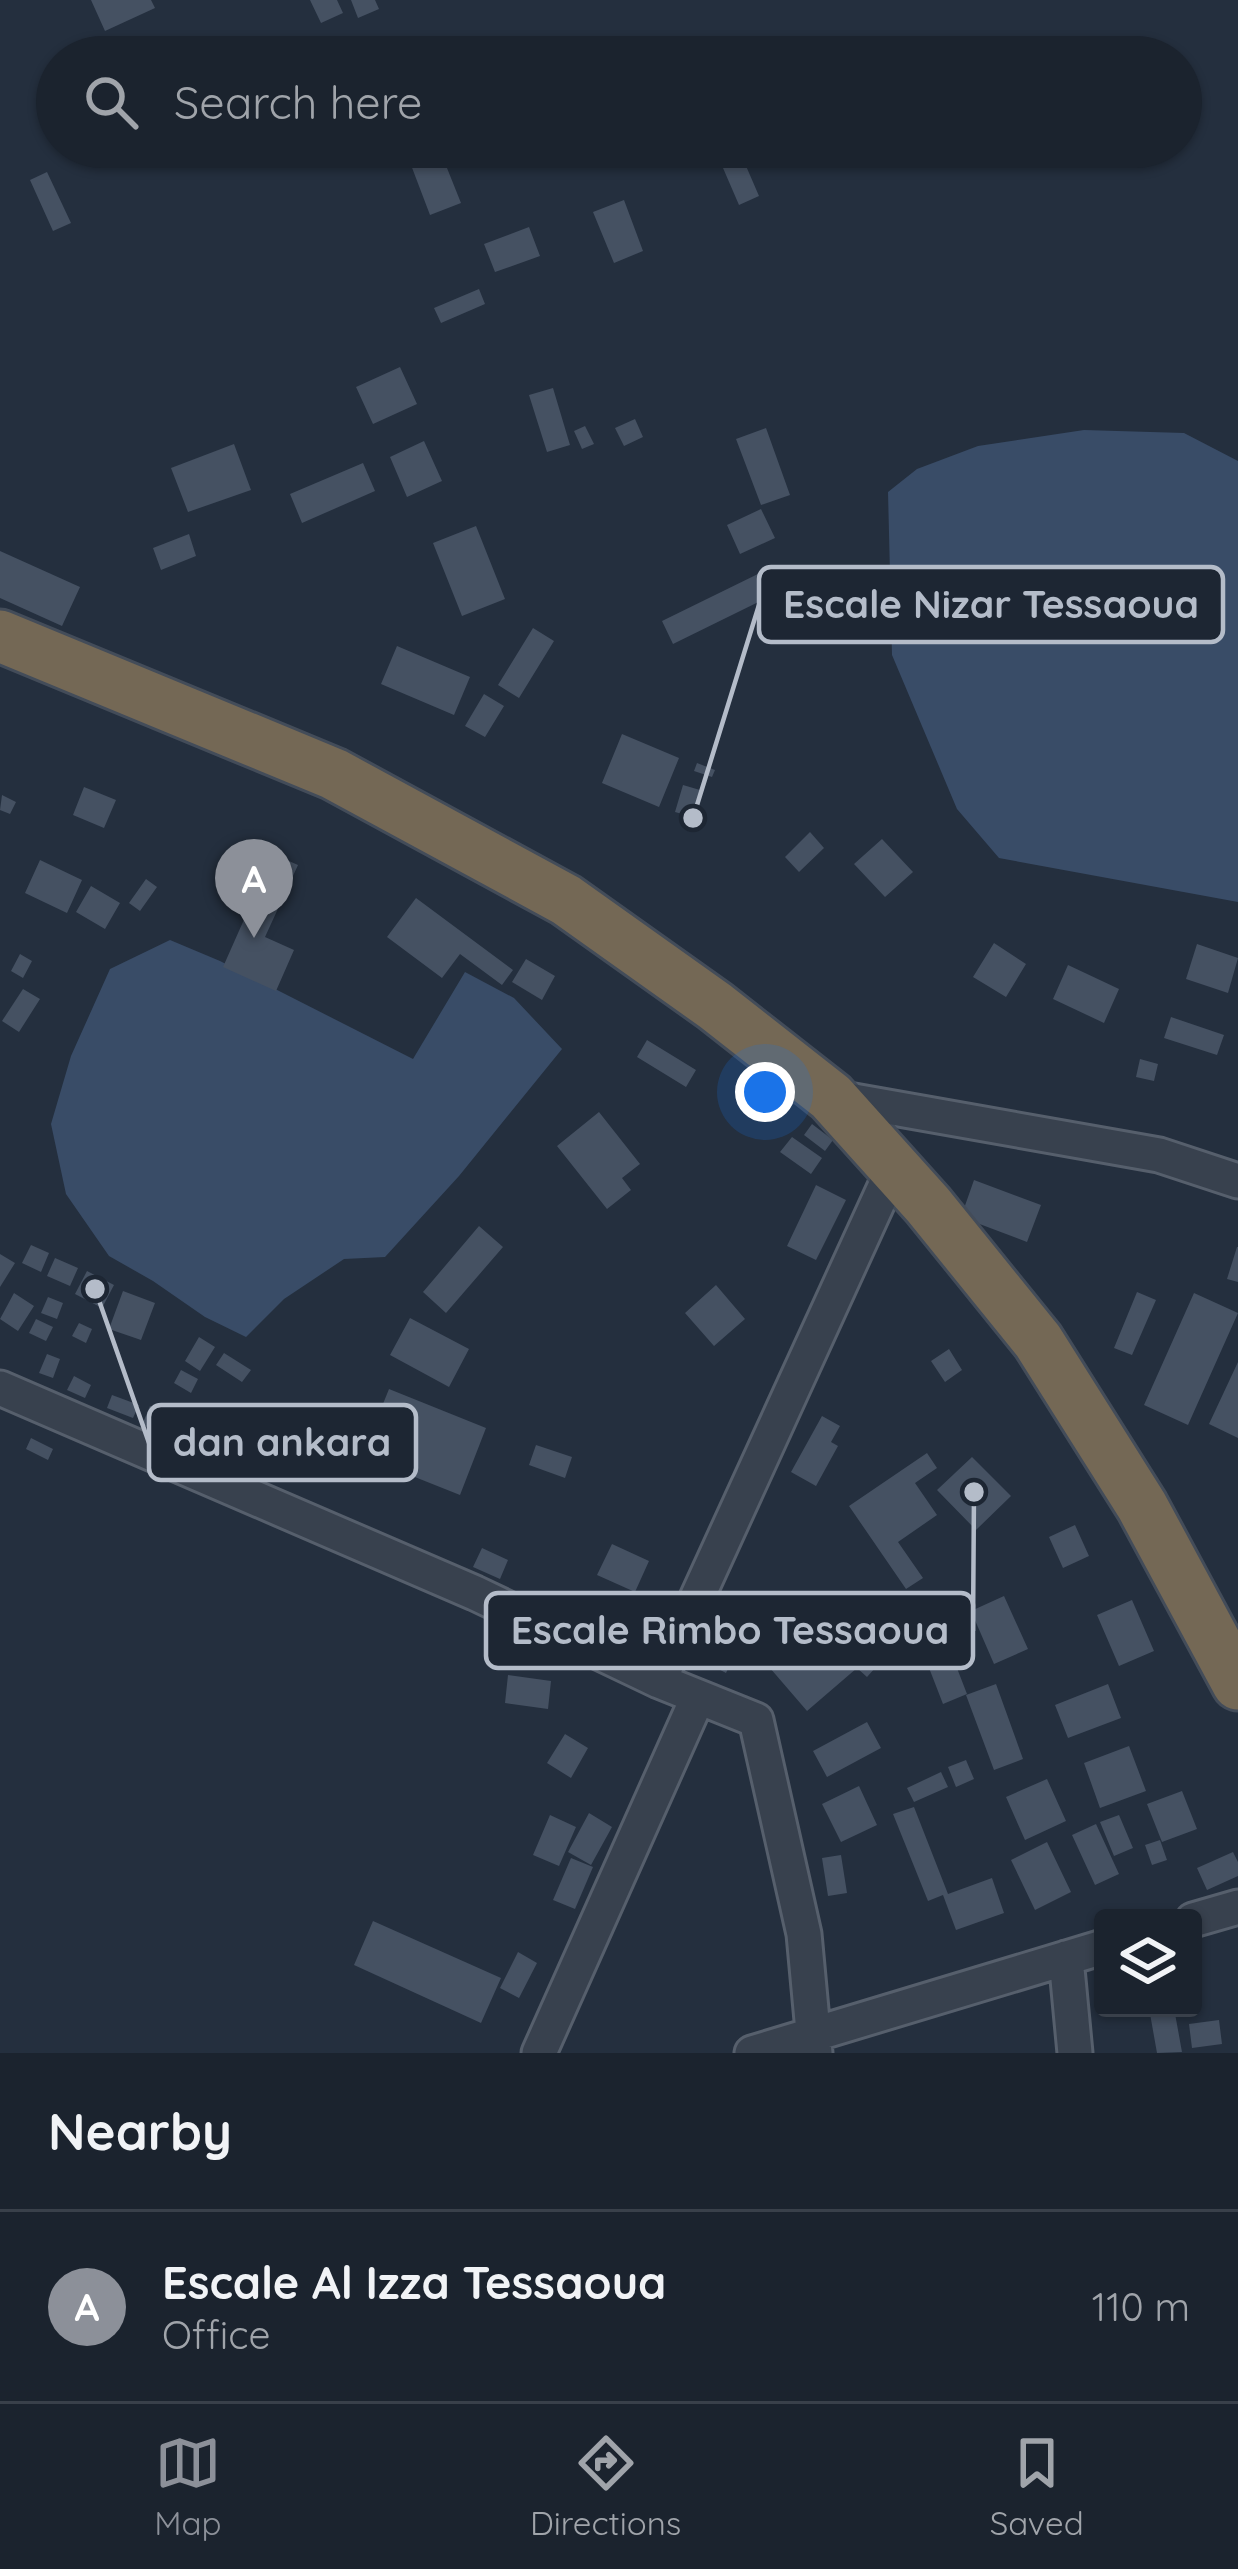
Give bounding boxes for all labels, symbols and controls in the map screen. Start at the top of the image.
search box [36,36,1202,168]
icon: search [78,69,144,135]
text: Search here [174,74,422,130]
callout: Escale Nizar Tessaoua [759,567,1223,642]
text: Escale Nizar Tessaoua [783,579,1199,628]
pin: A [215,839,293,938]
your location [735,1062,795,1122]
callout: dan ankara [149,1405,416,1480]
text: dan ankara [173,1417,391,1466]
callout: Escale Rimbo Tessaoua [486,1593,973,1668]
text: Escale Rimbo Tessaoua [511,1605,949,1654]
map controls [1094,1909,1202,2017]
button: layers [1094,1909,1202,2017]
text: Nearby [48,2099,232,2163]
text: Escale Al Izza Tessaoua [162,2254,666,2310]
text: A [75,2282,99,2331]
text: 110 m [1092,2282,1190,2331]
text: Office [162,2310,271,2359]
tab: Map [154,2430,222,2543]
tab: Directions [530,2430,681,2543]
tab: Saved [990,2430,1084,2543]

